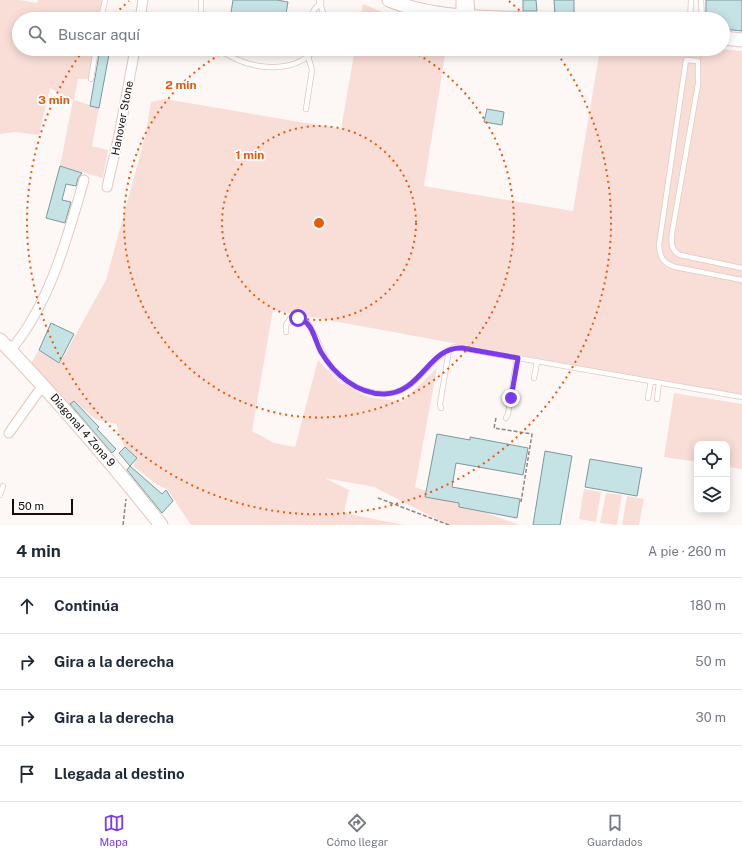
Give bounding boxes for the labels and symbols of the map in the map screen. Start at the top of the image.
text: 2 min [165,78,197,92]
street label: Hanover Stone [109,80,135,156]
text: 3 min [38,93,70,107]
text: 1 min [236,148,264,162]
centre of rings [312,216,326,230]
route start [289,309,307,327]
route end [502,389,520,407]
street label: Diagonal 4 Zona 9 [48,391,118,469]
scale bar [12,497,73,516]

